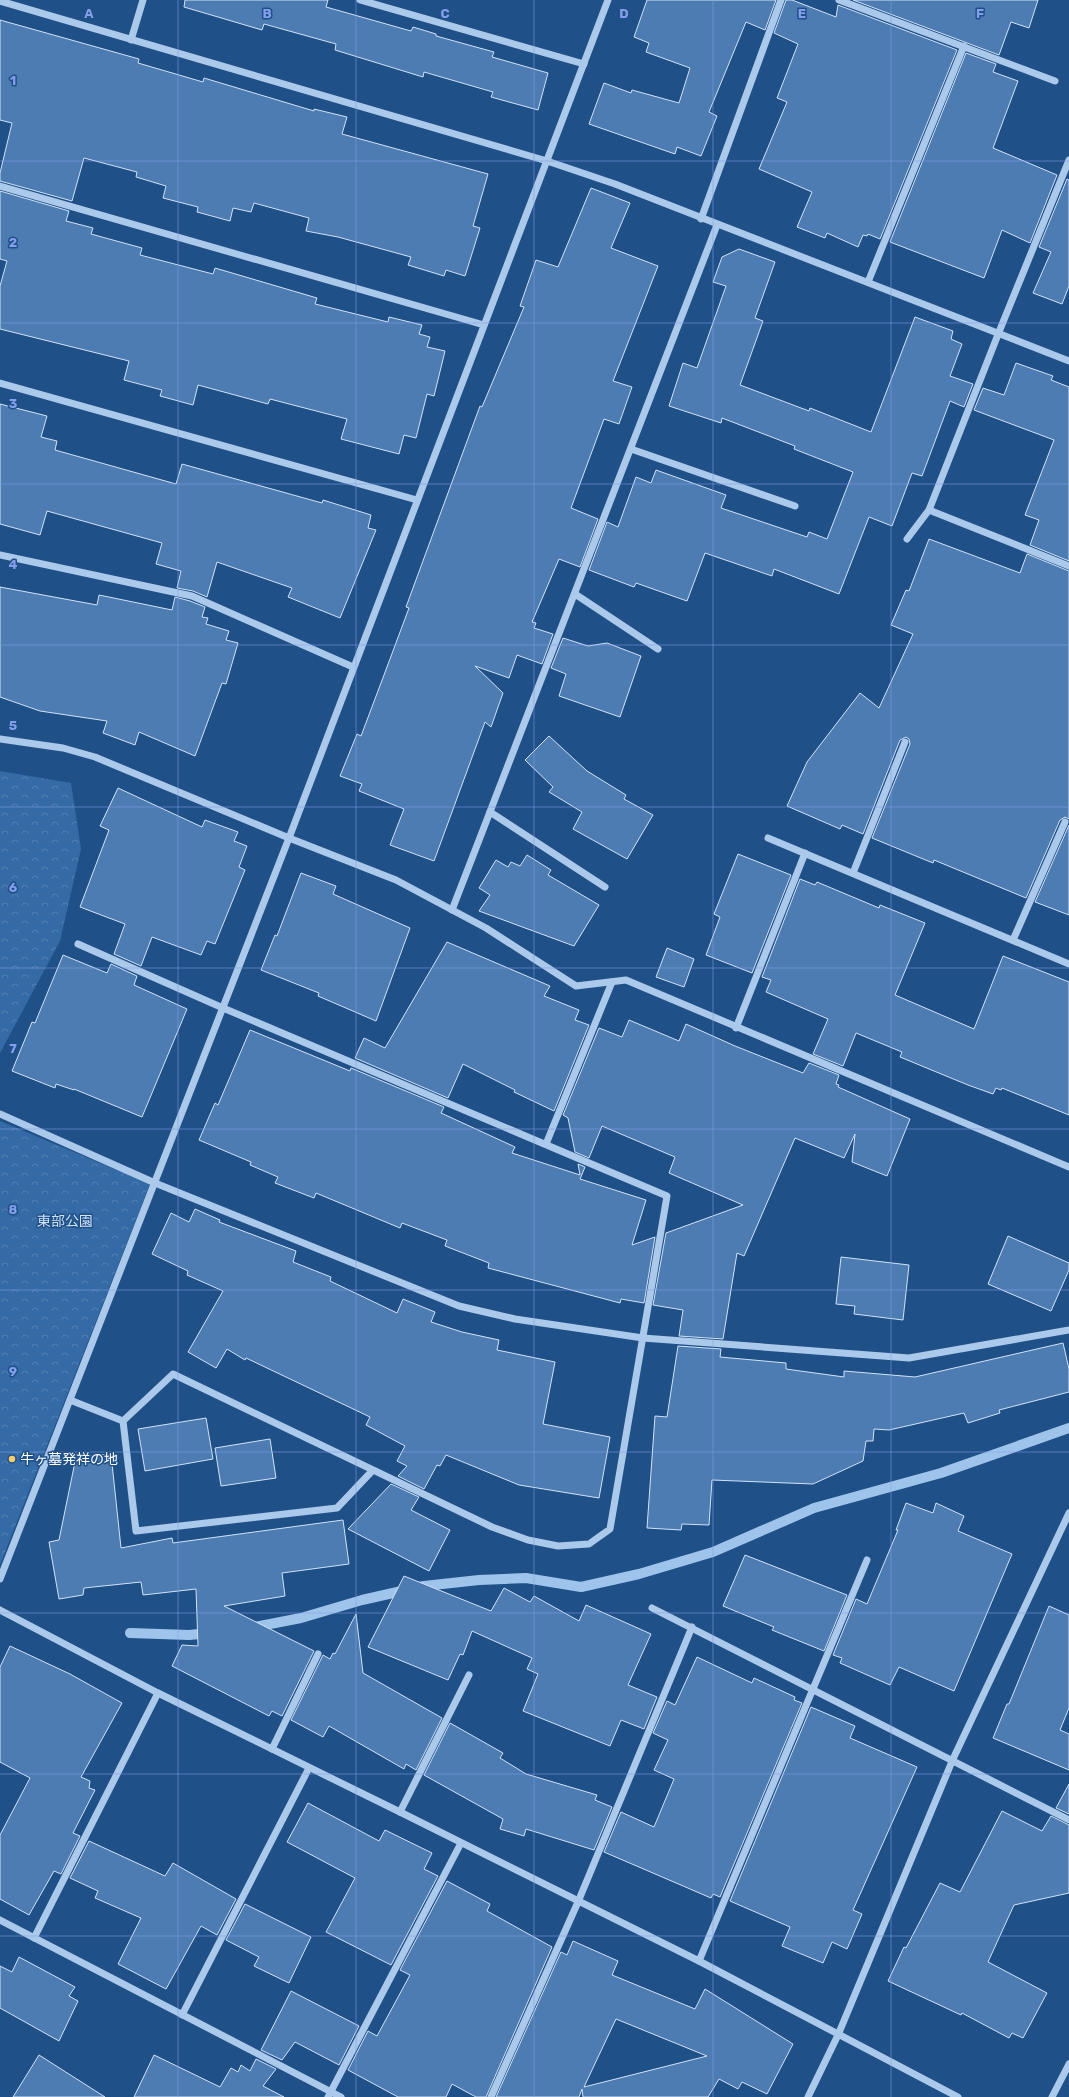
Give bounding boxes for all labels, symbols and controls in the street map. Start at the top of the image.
text: A [84,6,94,21]
text: B [262,6,272,21]
text: C [440,6,450,21]
text: D [619,6,629,21]
text: E [798,6,806,21]
text: F [976,6,984,21]
text: 1 [10,73,16,88]
text: 2 [9,235,17,250]
text: 3 [9,396,18,411]
text: 4 [9,557,18,572]
text: 5 [9,718,17,733]
text: 6 [9,880,18,895]
text: 7 [9,1041,17,1056]
text: 8 [9,1202,18,1217]
park label: 東部公園 [37,1213,93,1230]
text: 9 [9,1364,17,1379]
place label: 牛ヶ墓発祥の地 [20,1451,118,1468]
marker: 牛ヶ墓発祥の地 [7,1454,17,1464]

